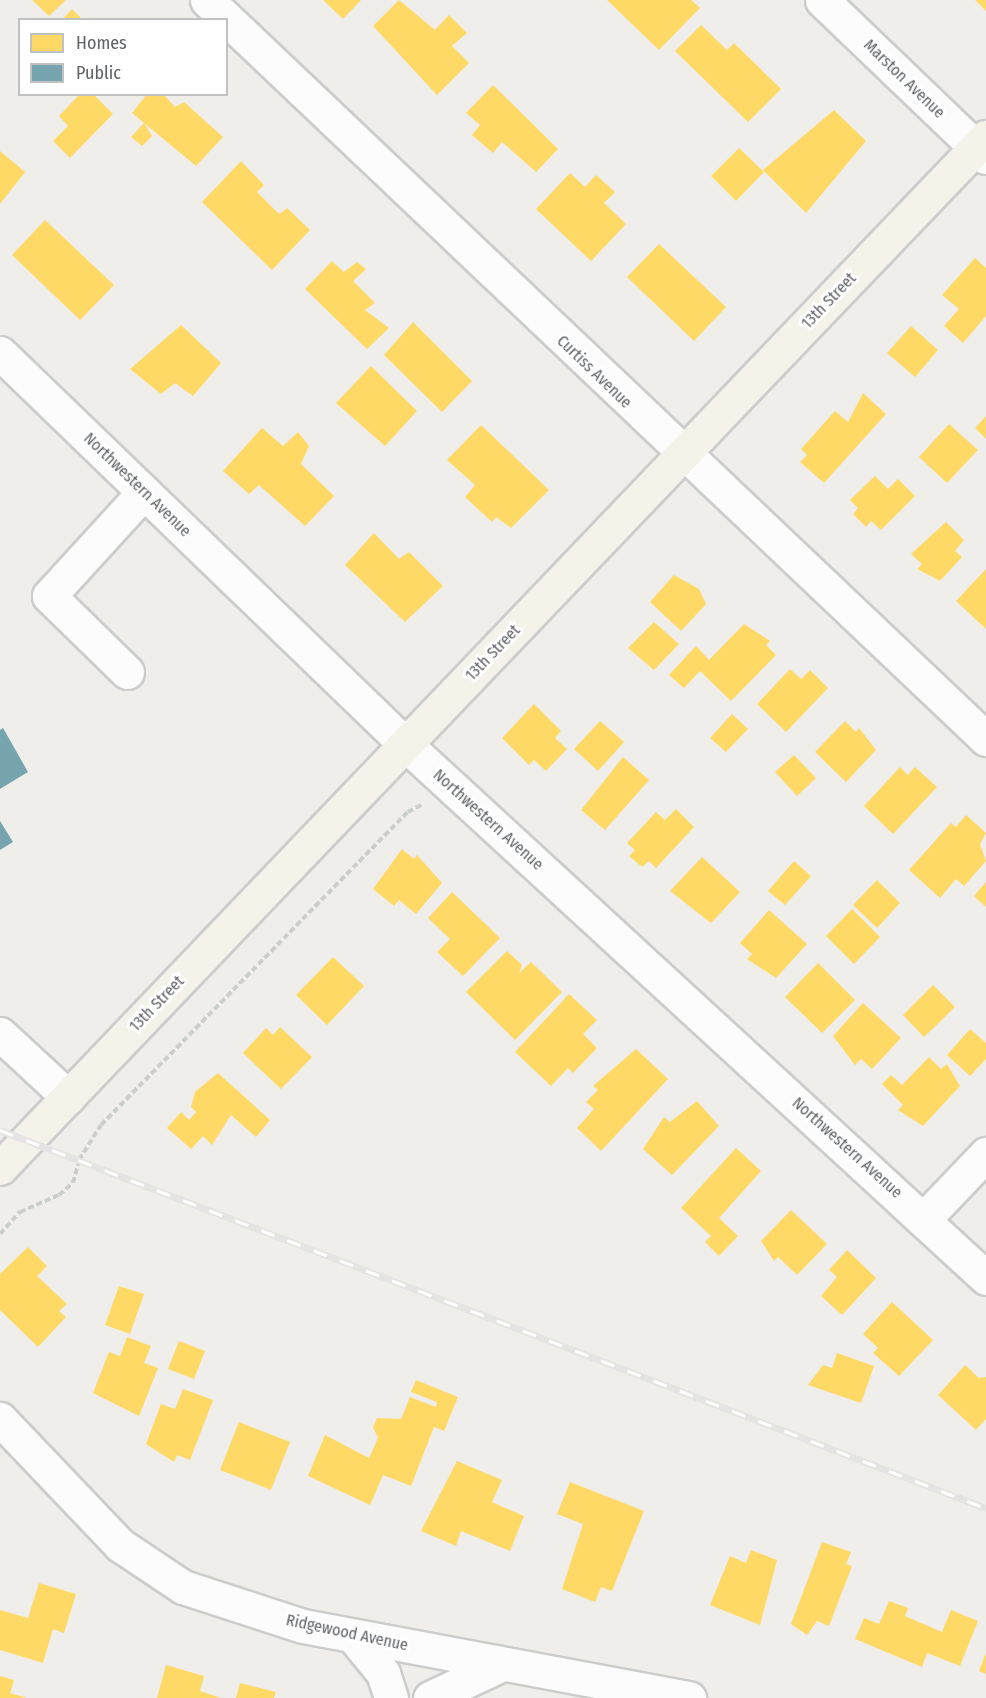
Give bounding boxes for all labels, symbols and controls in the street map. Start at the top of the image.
legend [18,18,228,96]
text: Homes [76,32,127,54]
street label: Marston Avenue [860,36,948,122]
text: Public [76,62,121,84]
street label: 13th Street [798,269,860,333]
street label: Curtiss Avenue [553,332,635,412]
street label: Northwestern Avenue [79,429,195,541]
street label: 13th Street [462,621,524,685]
street label: Northwestern Avenue [429,766,547,874]
street label: 13th Street [126,972,188,1036]
street label: Northwestern Avenue [788,1094,906,1202]
street label: Ridgewood Avenue [284,1611,410,1655]

